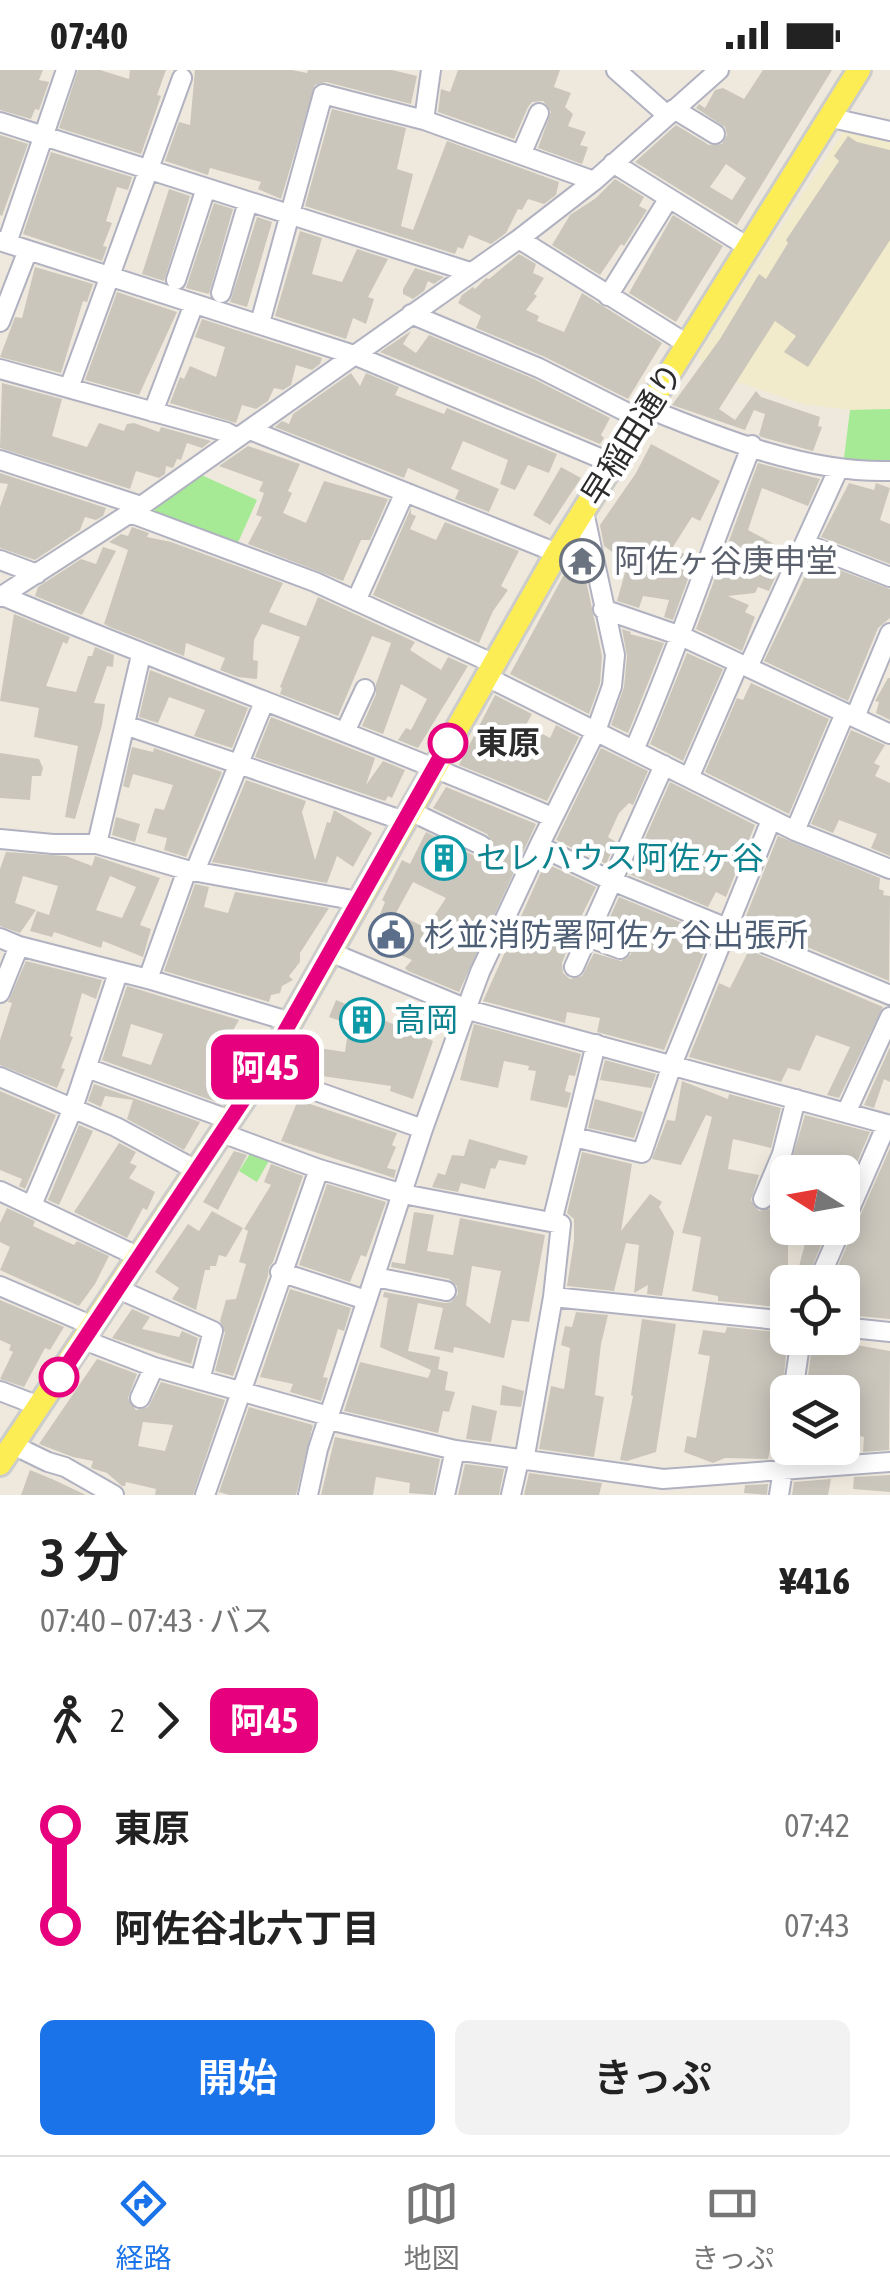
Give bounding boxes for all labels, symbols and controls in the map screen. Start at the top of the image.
text: 07:40 [50,14,128,57]
street label: 早稲田通り [573,356,690,511]
temple icon: 阿佐ヶ谷庚申堂 [559,538,605,584]
place label: 阿佐ヶ谷庚申堂 [614,542,838,579]
marker: 東原 [429,724,467,762]
place label: 東原 [476,724,540,761]
building icon: セレハウス阿佐ヶ谷 [421,835,467,881]
place label: セレハウス阿佐ヶ谷 [476,839,764,876]
public building icon: 杉並消防署阿佐ヶ谷出張所 [368,912,414,958]
place label: 杉並消防署阿佐ヶ谷出張所 [424,916,808,953]
building icon: 高岡 [339,997,385,1043]
place label: 高岡 [394,1001,458,1038]
line badge: 阿45 [208,1034,322,1100]
text: 阿45 [231,1047,299,1087]
north arrow [770,1155,860,1245]
map controls [770,1155,860,1465]
button: locate [770,1265,860,1355]
unlabelled marker [40,1358,78,1396]
button: layers [770,1375,860,1465]
text: 3 分 [40,1526,128,1589]
text: ¥416 [780,1559,850,1602]
text: 07:40 – 07:43 · バス [40,1602,273,1639]
icon: walk [40,1693,95,1748]
icon: forward [140,1693,195,1748]
text: 阿45 [230,1700,298,1740]
text: 2 [110,1702,125,1739]
text: 東原 [114,1807,190,1850]
text: 07:42 [784,1807,850,1844]
text: 阿佐谷北六丁目 [114,1907,380,1950]
text: 07:43 [784,1907,850,1944]
button: 開始 [40,2020,435,2135]
button: きっぷ [455,2020,850,2135]
tab: 経路 [116,2176,172,2276]
tab: 地図 [404,2176,460,2276]
tab: きっぷ [691,2176,774,2276]

